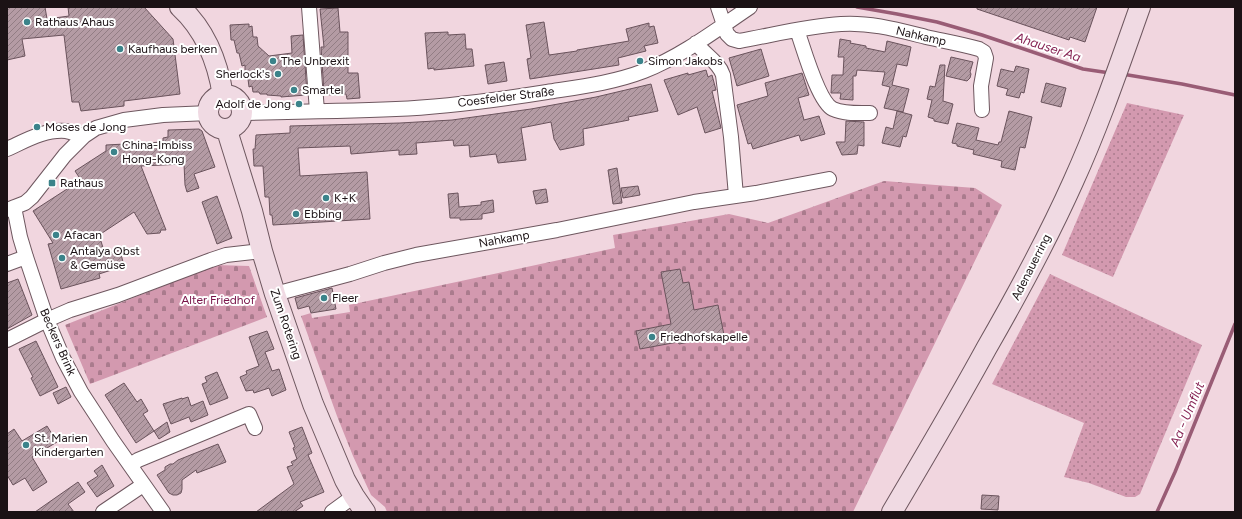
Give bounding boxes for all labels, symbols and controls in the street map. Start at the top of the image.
place label: Rathaus Ahaus [35,15,115,29]
marker: Rathaus Ahaus [22,17,32,27]
street label: Nahkamp [894,23,948,49]
water label: Ahauser Aa [1012,29,1083,65]
place label: Kaufhaus berken [128,42,217,56]
marker: Kaufhaus berken [115,44,125,54]
place label: The Unbrexit [281,54,350,68]
place label: Simon Jakobs [648,54,723,68]
marker: The Unbrexit [268,56,278,66]
marker: Simon Jakobs [635,56,645,66]
place label: Sherlock's [215,67,270,81]
marker: Sherlock's [273,69,283,79]
place label: Smartel [302,83,343,97]
street label: Coesfelder Straße [457,84,556,110]
marker: Smartel [289,85,299,95]
place label: Adolf de Jong [216,97,291,111]
marker: Adolf de Jong [294,99,304,109]
place label: Moses de Jong [45,120,126,134]
marker: Moses de Jong [32,122,42,132]
place label: China-Imbiss Hong-Kong [122,138,193,166]
marker: China-Imbiss Hong-Kong [109,147,119,157]
place label: Rathaus [60,176,104,190]
marker: Rathaus [47,178,57,188]
place label: K+K [334,191,357,205]
marker: K+K [321,193,331,203]
place label: Ebbing [304,207,342,221]
marker: Ebbing [291,209,301,219]
place label: Afacan [64,228,102,242]
street label: Nahkamp [478,228,530,250]
marker: Afacan [51,230,61,240]
street label: Adenauerring [1008,232,1054,302]
place label: Antalya Obst & Gemüse [70,244,140,272]
marker: Antalya Obst & Gemüse [57,253,67,263]
street label: Zum Rotering [267,287,305,361]
place label: Fleer [332,291,358,305]
park label: Alter Friedhof [181,293,255,307]
marker: Fleer [319,293,329,303]
street label: Beckers Brink [37,306,79,378]
place label: Friedhofskapelle [660,330,748,344]
marker: Friedhofskapelle [647,332,657,342]
water label: Aa - Umflut [1166,379,1208,449]
place label: St. Marien Kindergarten [34,431,104,459]
marker: St. Marien Kindergarten [21,440,31,450]

